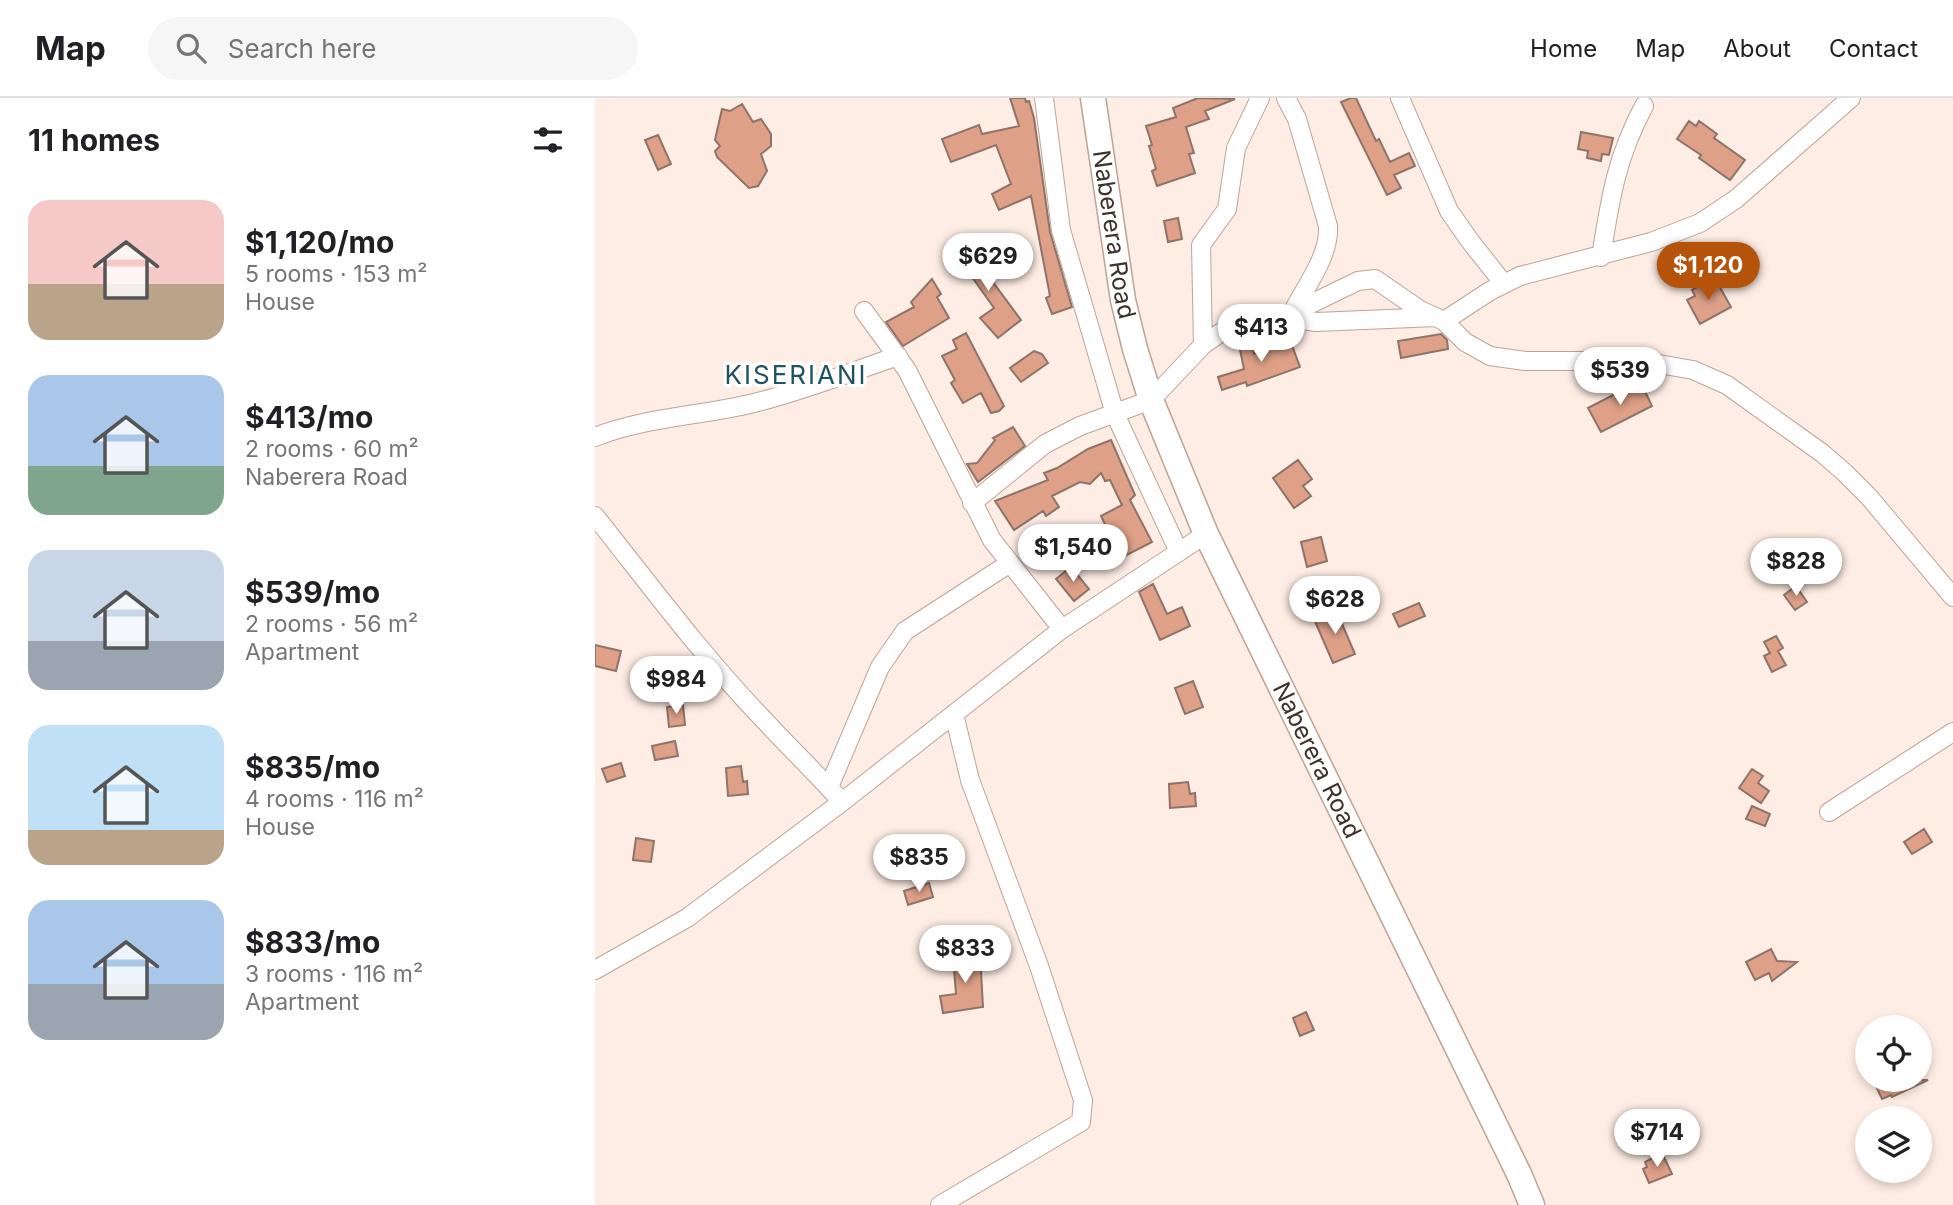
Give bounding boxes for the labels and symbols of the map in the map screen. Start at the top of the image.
street label: Naberera Road [1087,148,1142,322]
pin: $629 [947,234,1029,293]
pin: $1,120 [1651,242,1765,302]
pin: $413 [1220,304,1302,364]
pin: $539 [1579,348,1661,407]
district label: KISERIANI [725,359,868,390]
pin: $1,540 [1016,524,1130,584]
pin: $828 [1755,538,1837,598]
pin: $628 [1294,576,1376,636]
pin: $984 [635,656,717,716]
street label: Naberera Road [1267,677,1368,843]
pin: $835 [878,834,960,894]
pin: $833 [924,926,1006,985]
pin: $714 [1616,1110,1698,1169]

